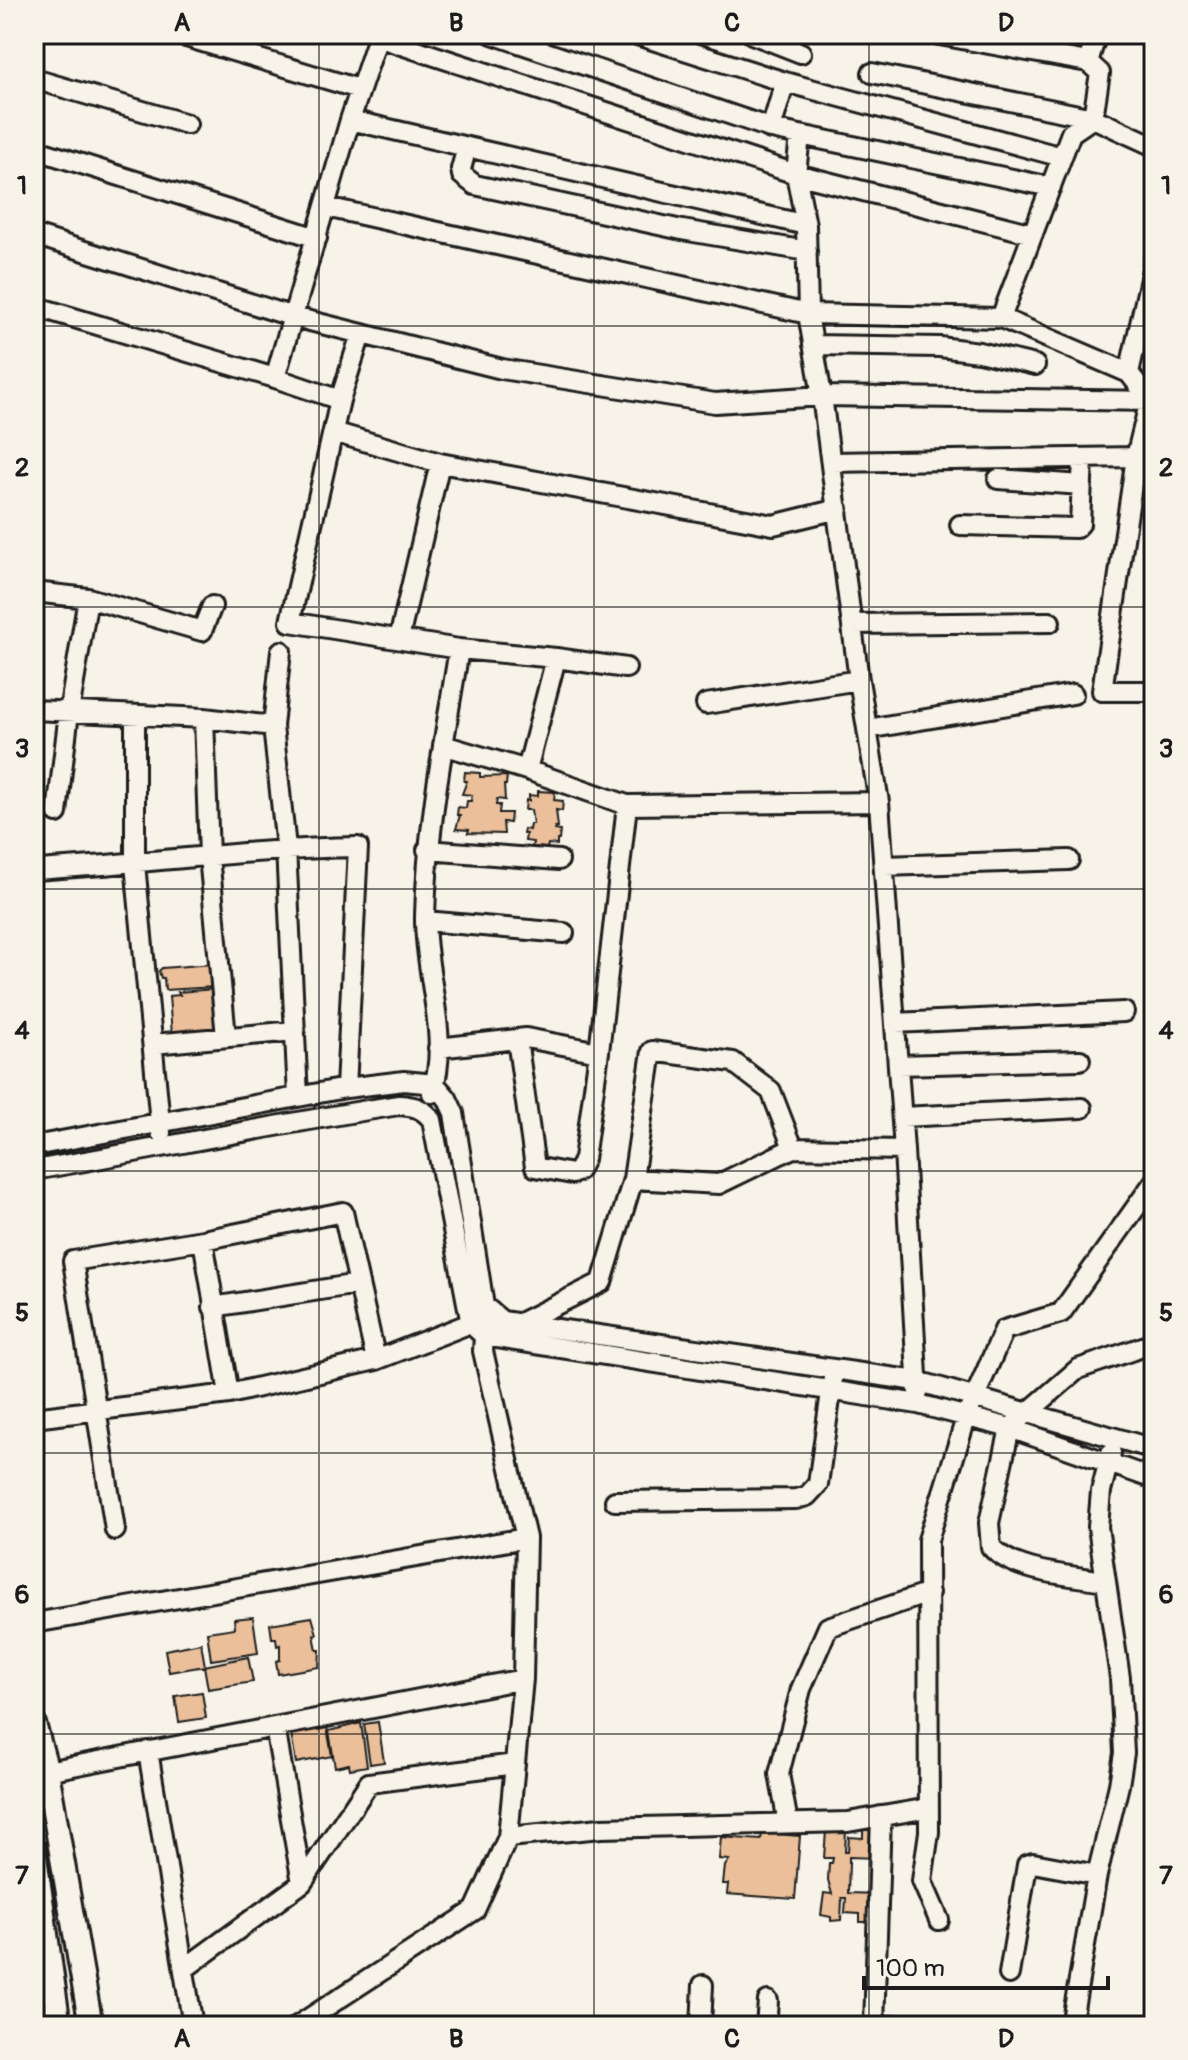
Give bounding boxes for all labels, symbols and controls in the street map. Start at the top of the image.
text: A [174,7,191,39]
text: B [449,7,463,39]
text: C [724,7,740,39]
text: D [998,7,1014,39]
text: 1 [17,170,27,202]
text: 1 [1161,170,1171,202]
text: 2 [15,452,29,484]
text: 2 [1159,452,1173,484]
text: 3 [15,733,29,765]
text: 3 [1159,733,1173,765]
text: 4 [14,1015,30,1047]
text: 4 [1158,1015,1174,1047]
text: 5 [15,1297,29,1329]
text: 5 [1159,1297,1173,1329]
text: 6 [14,1579,30,1611]
text: 6 [1158,1579,1174,1611]
text: 7 [15,1860,29,1892]
text: 7 [1159,1860,1173,1892]
scale bar [864,1940,1108,1990]
text: 100 m [876,1954,945,1983]
text: A [174,2023,191,2055]
text: B [449,2023,463,2055]
text: C [724,2023,740,2055]
text: D [998,2023,1014,2055]

